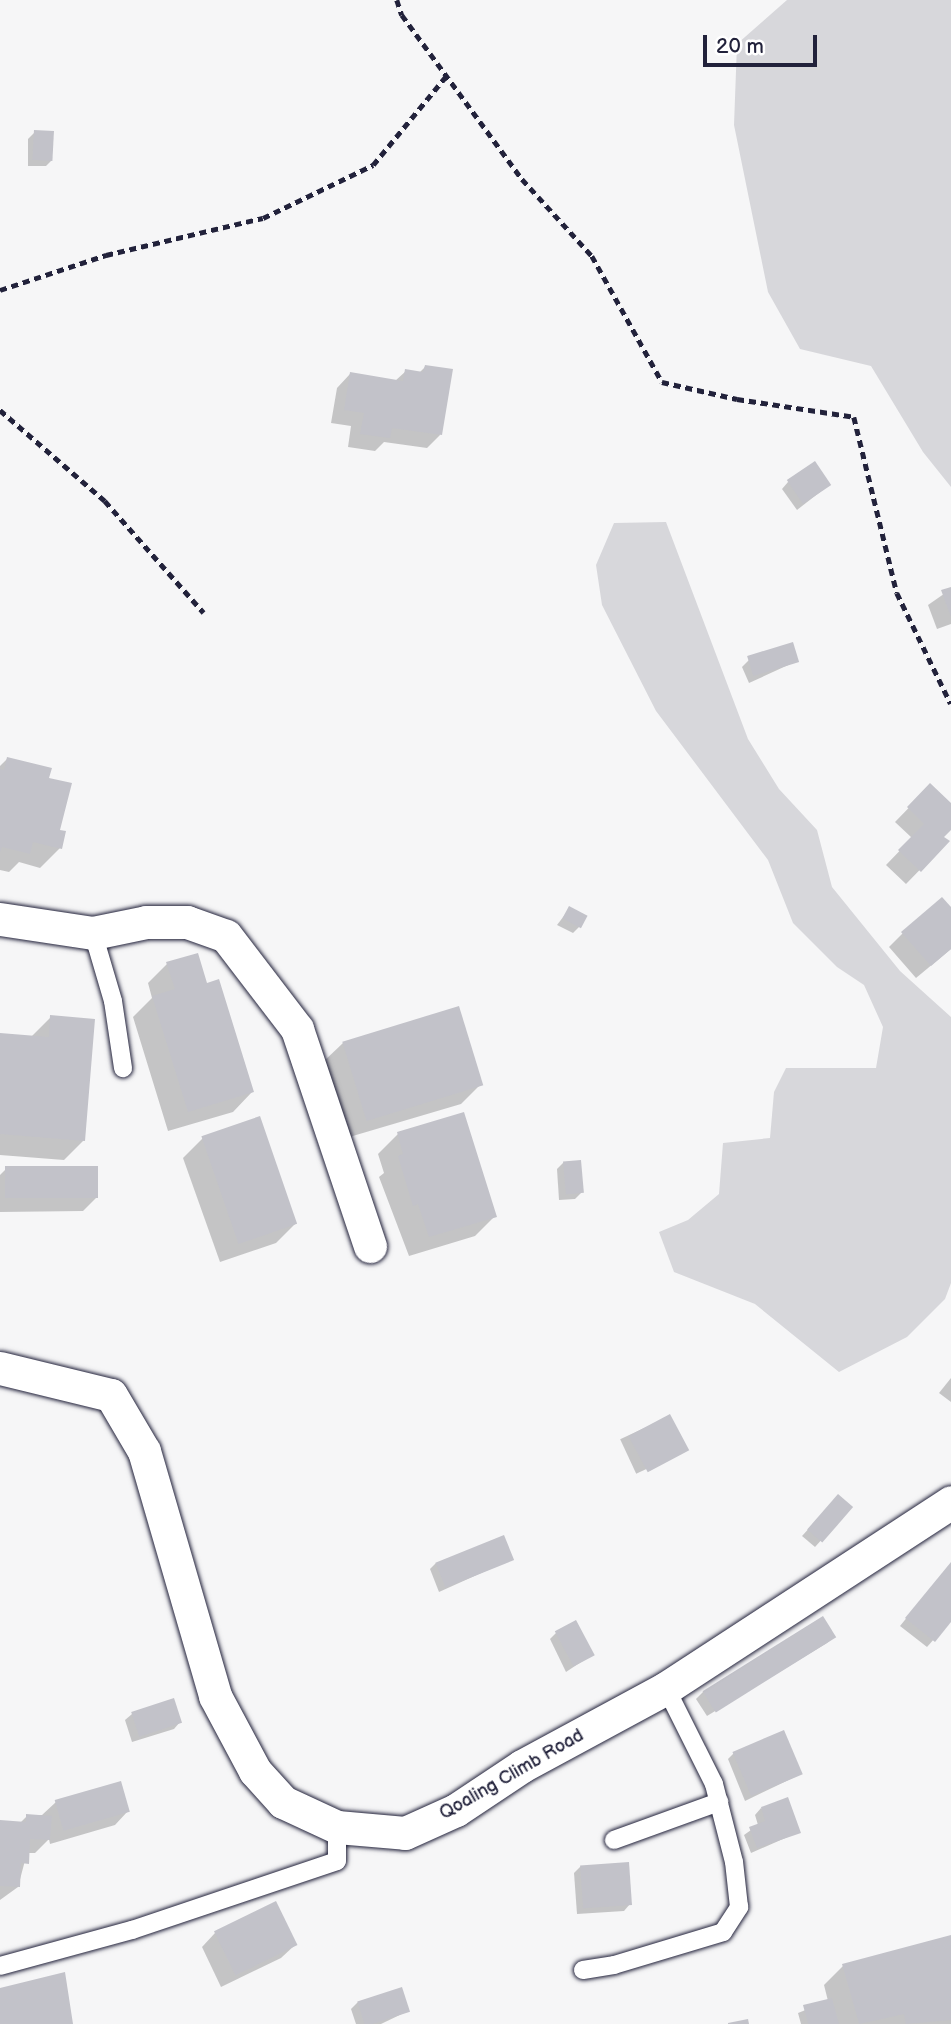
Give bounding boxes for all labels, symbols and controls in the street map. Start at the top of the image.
scale bar [706,21,820,65]
text: 20 m [716,34,764,59]
street label: Qoaling Climb Road [436,1725,588,1825]

